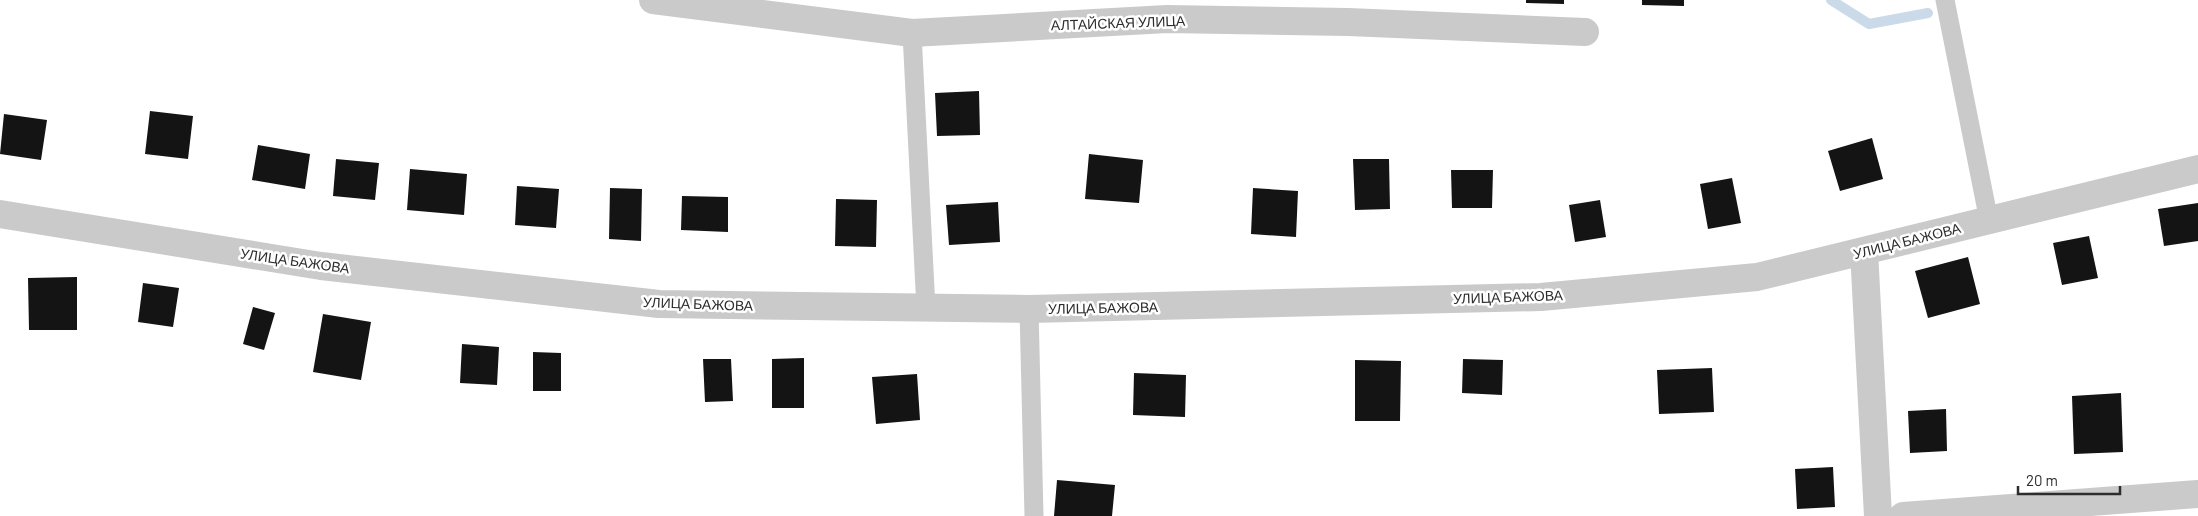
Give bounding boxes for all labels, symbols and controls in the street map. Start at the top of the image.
street label: АЛТАЙСКАЯ УЛИЦА [1051,12,1186,33]
street label: УЛИЦА БАЖОВА [1851,219,1963,262]
street label: УЛИЦА БАЖОВА [239,244,351,277]
street label: УЛИЦА БАЖОВА [1453,286,1564,307]
street label: УЛИЦА БАЖОВА [643,293,754,314]
street label: УЛИЦА БАЖОВА [1048,298,1159,317]
scale bar [2018,464,2120,496]
text: 20 m [2026,471,2058,489]

